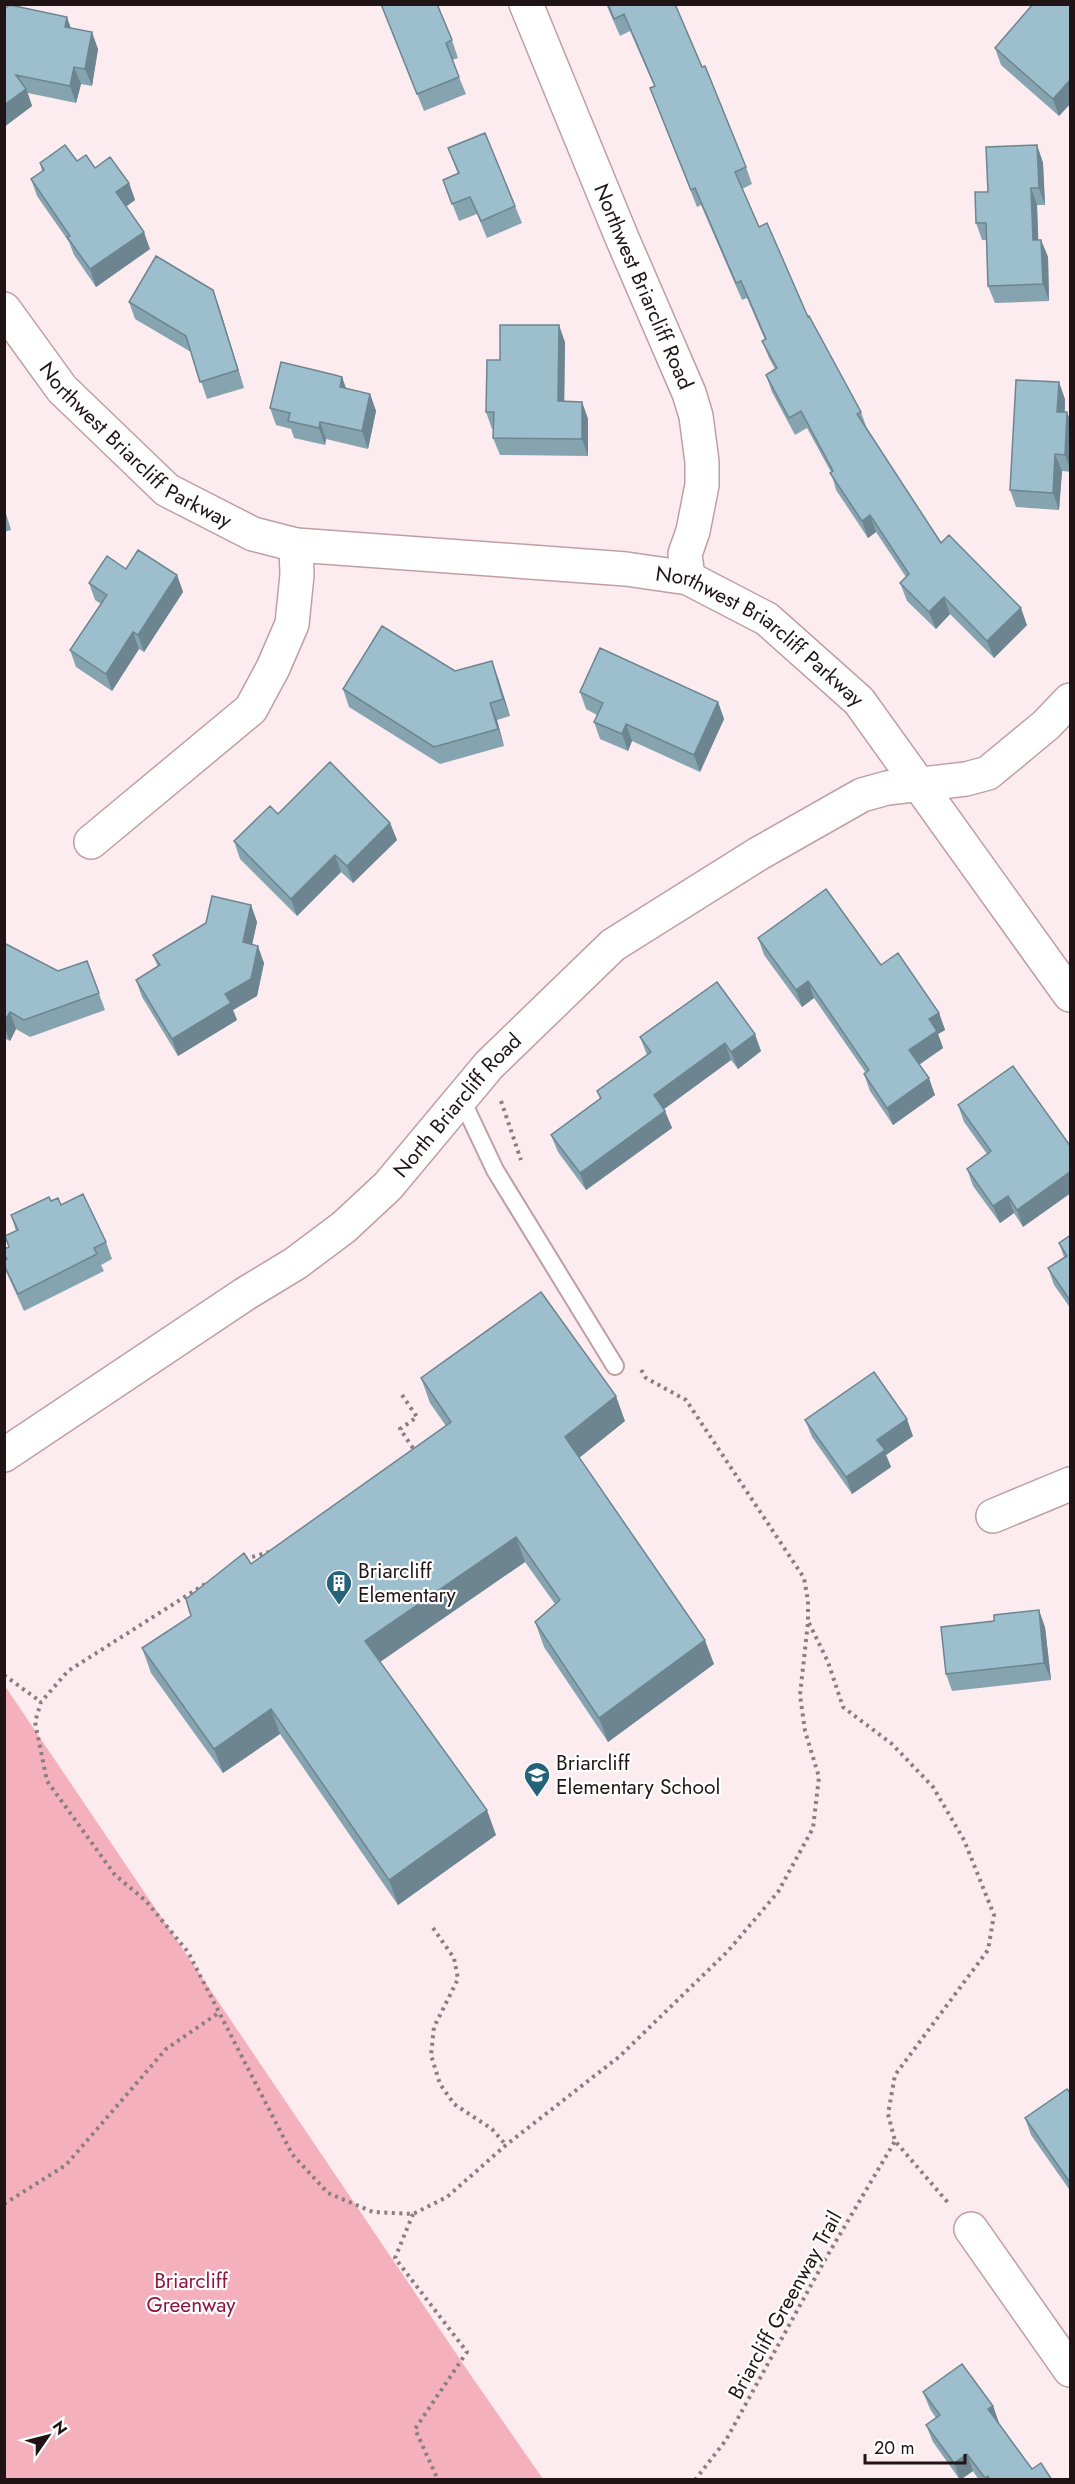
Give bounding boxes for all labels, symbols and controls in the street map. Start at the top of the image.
street label: Northwest Briarcliff Road [586,179,701,394]
street label: Northwest Briarcliff Parkway [32,356,238,536]
street label: Northwest Briarcliff Parkway [654,558,871,714]
street label: North Briarcliff Road [386,1026,528,1184]
place label: Briarcliff Elementary [358,1556,456,1610]
building icon: Briarcliff Elementary [324,1568,354,1606]
place label: Briarcliff Elementary School [556,1748,720,1802]
school or university icon: Briarcliff Elementary School [522,1760,552,1798]
street label: Briarcliff Greenway Trail [721,2205,849,2405]
park label: Briarcliff Greenway [146,2266,236,2320]
north arrow [18,2406,78,2466]
text: N [47,2416,73,2439]
scale bar [865,2427,966,2465]
text: 20 m [874,2435,914,2461]

